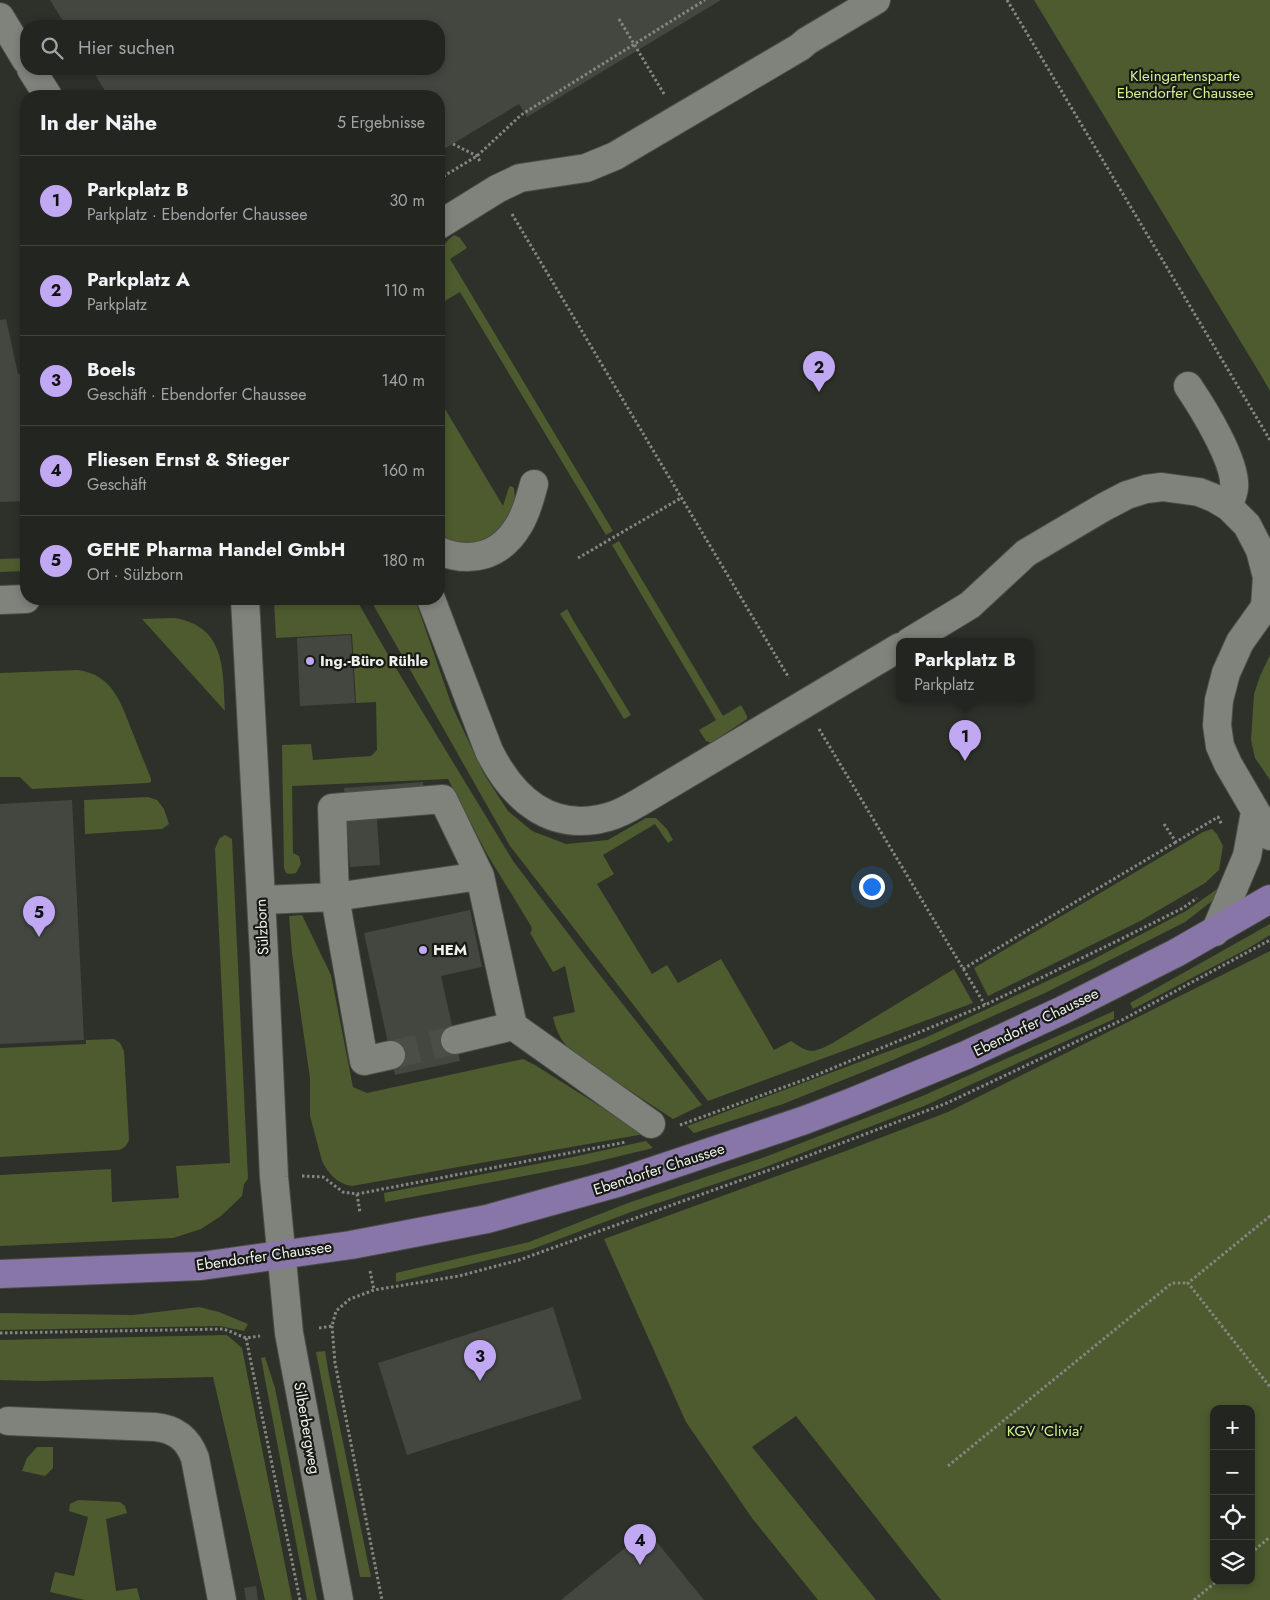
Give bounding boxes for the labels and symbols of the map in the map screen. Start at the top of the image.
park label: Kleingartensparte Ebendorfer Chaussee [1117,65,1254,104]
pin: 2 [803,351,835,392]
place label: Ing.-Büro Rühle [320,650,429,672]
marker: Ing.-Büro Rühle [304,655,316,667]
pin: 1 [949,720,981,761]
your location [859,874,885,900]
pin: 5 [23,896,55,937]
street label: Sülzborn [250,898,274,956]
place label: HEM [433,939,467,961]
marker: HEM [417,944,429,956]
street label: Ebendorfer Chaussee [970,982,1103,1062]
street label: Ebendorfer Chaussee [591,1137,728,1201]
street label: Ebendorfer Chaussee [195,1236,333,1276]
pin: 3 [464,1340,496,1381]
street label: Silberbergweg [288,1380,326,1476]
park label: KGV 'Clivia' [1007,1420,1083,1442]
pin: 4 [624,1524,656,1565]

